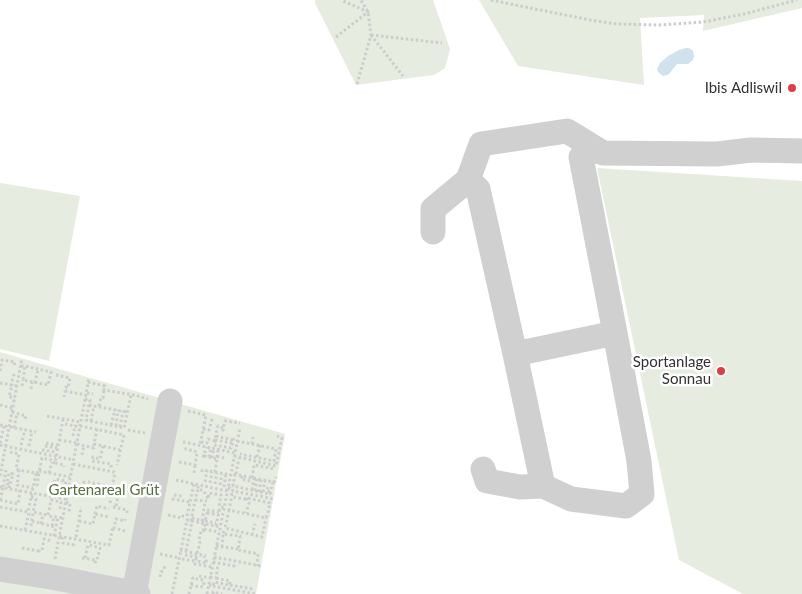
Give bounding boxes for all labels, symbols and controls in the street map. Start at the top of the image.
place label: Ibis Adliswil [705,79,782,97]
marker: Ibis Adliswil [786,82,798,94]
place label: Sportanlage Sonnau [633,353,711,388]
marker: Sportanlage Sonnau [715,365,727,377]
park label: Gartenareal Grüt [49,481,159,499]

